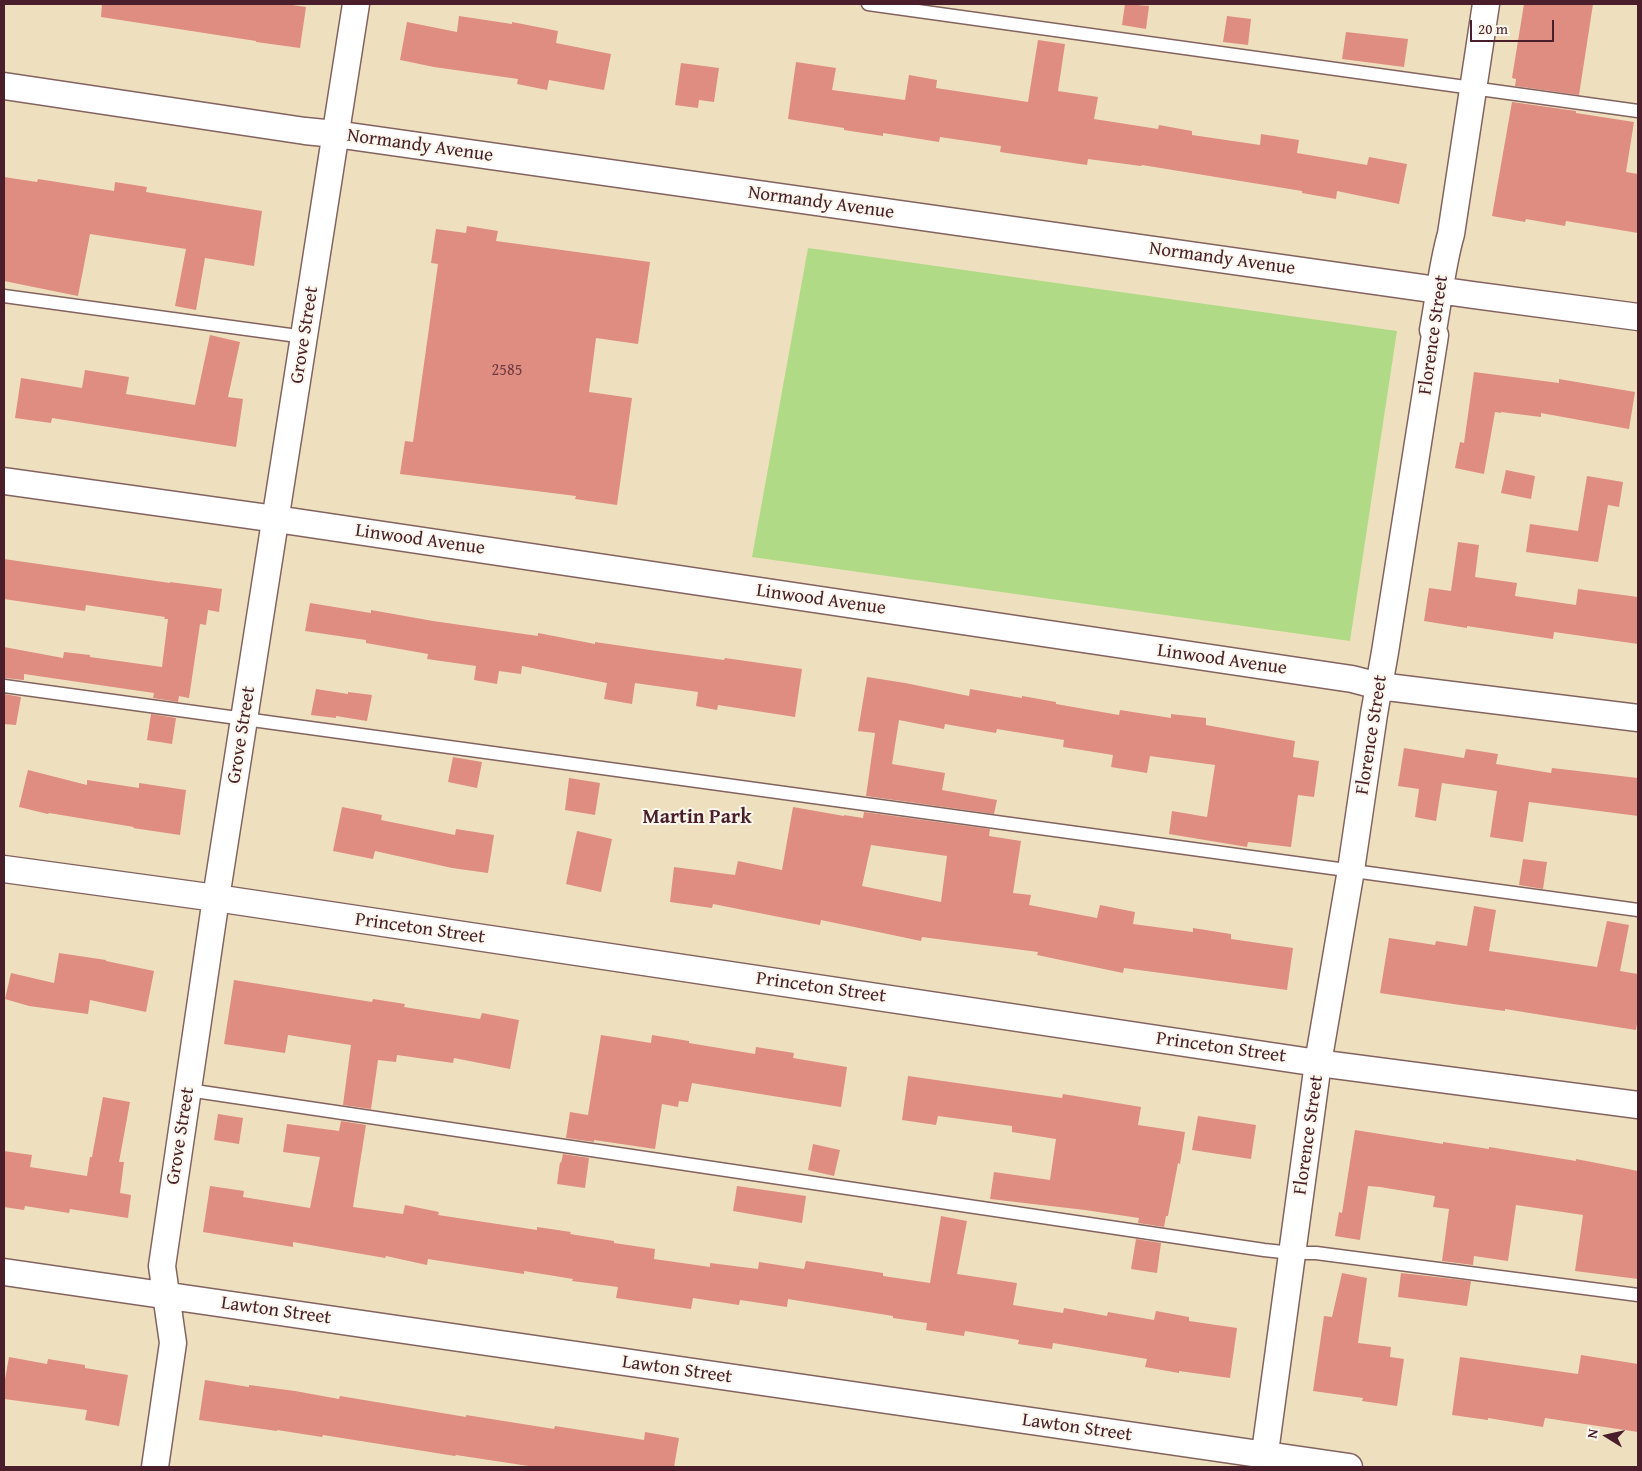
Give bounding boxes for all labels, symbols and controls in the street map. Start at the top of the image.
scale bar [1472,10,1556,42]
text: 20 m [1478,18,1508,39]
street label: Normandy Avenue [345,124,495,168]
street label: Normandy Avenue [746,181,896,225]
street label: Normandy Avenue [1147,237,1297,281]
street label: Florence Street [1414,273,1454,397]
street label: Grove Street [286,285,324,385]
house number: 2585 [492,361,522,381]
street label: Linwood Avenue [354,520,486,560]
street label: Linwood Avenue [755,580,887,620]
street label: Linwood Avenue [1156,640,1288,680]
street label: Florence Street [1351,673,1393,797]
street label: Grove Street [223,685,261,785]
district label: Martin Park [642,806,752,830]
street label: Princeton Street [354,909,486,949]
street label: Princeton Street [755,968,887,1008]
street label: Princeton Street [1155,1028,1287,1068]
street label: Florence Street [1289,1073,1329,1197]
street label: Grove Street [162,1086,200,1186]
street label: Lawton Street [220,1292,332,1330]
street label: Lawton Street [621,1351,733,1389]
street label: Lawton Street [1021,1409,1133,1447]
north arrow [1582,1411,1632,1461]
text: N [1582,1427,1603,1440]

